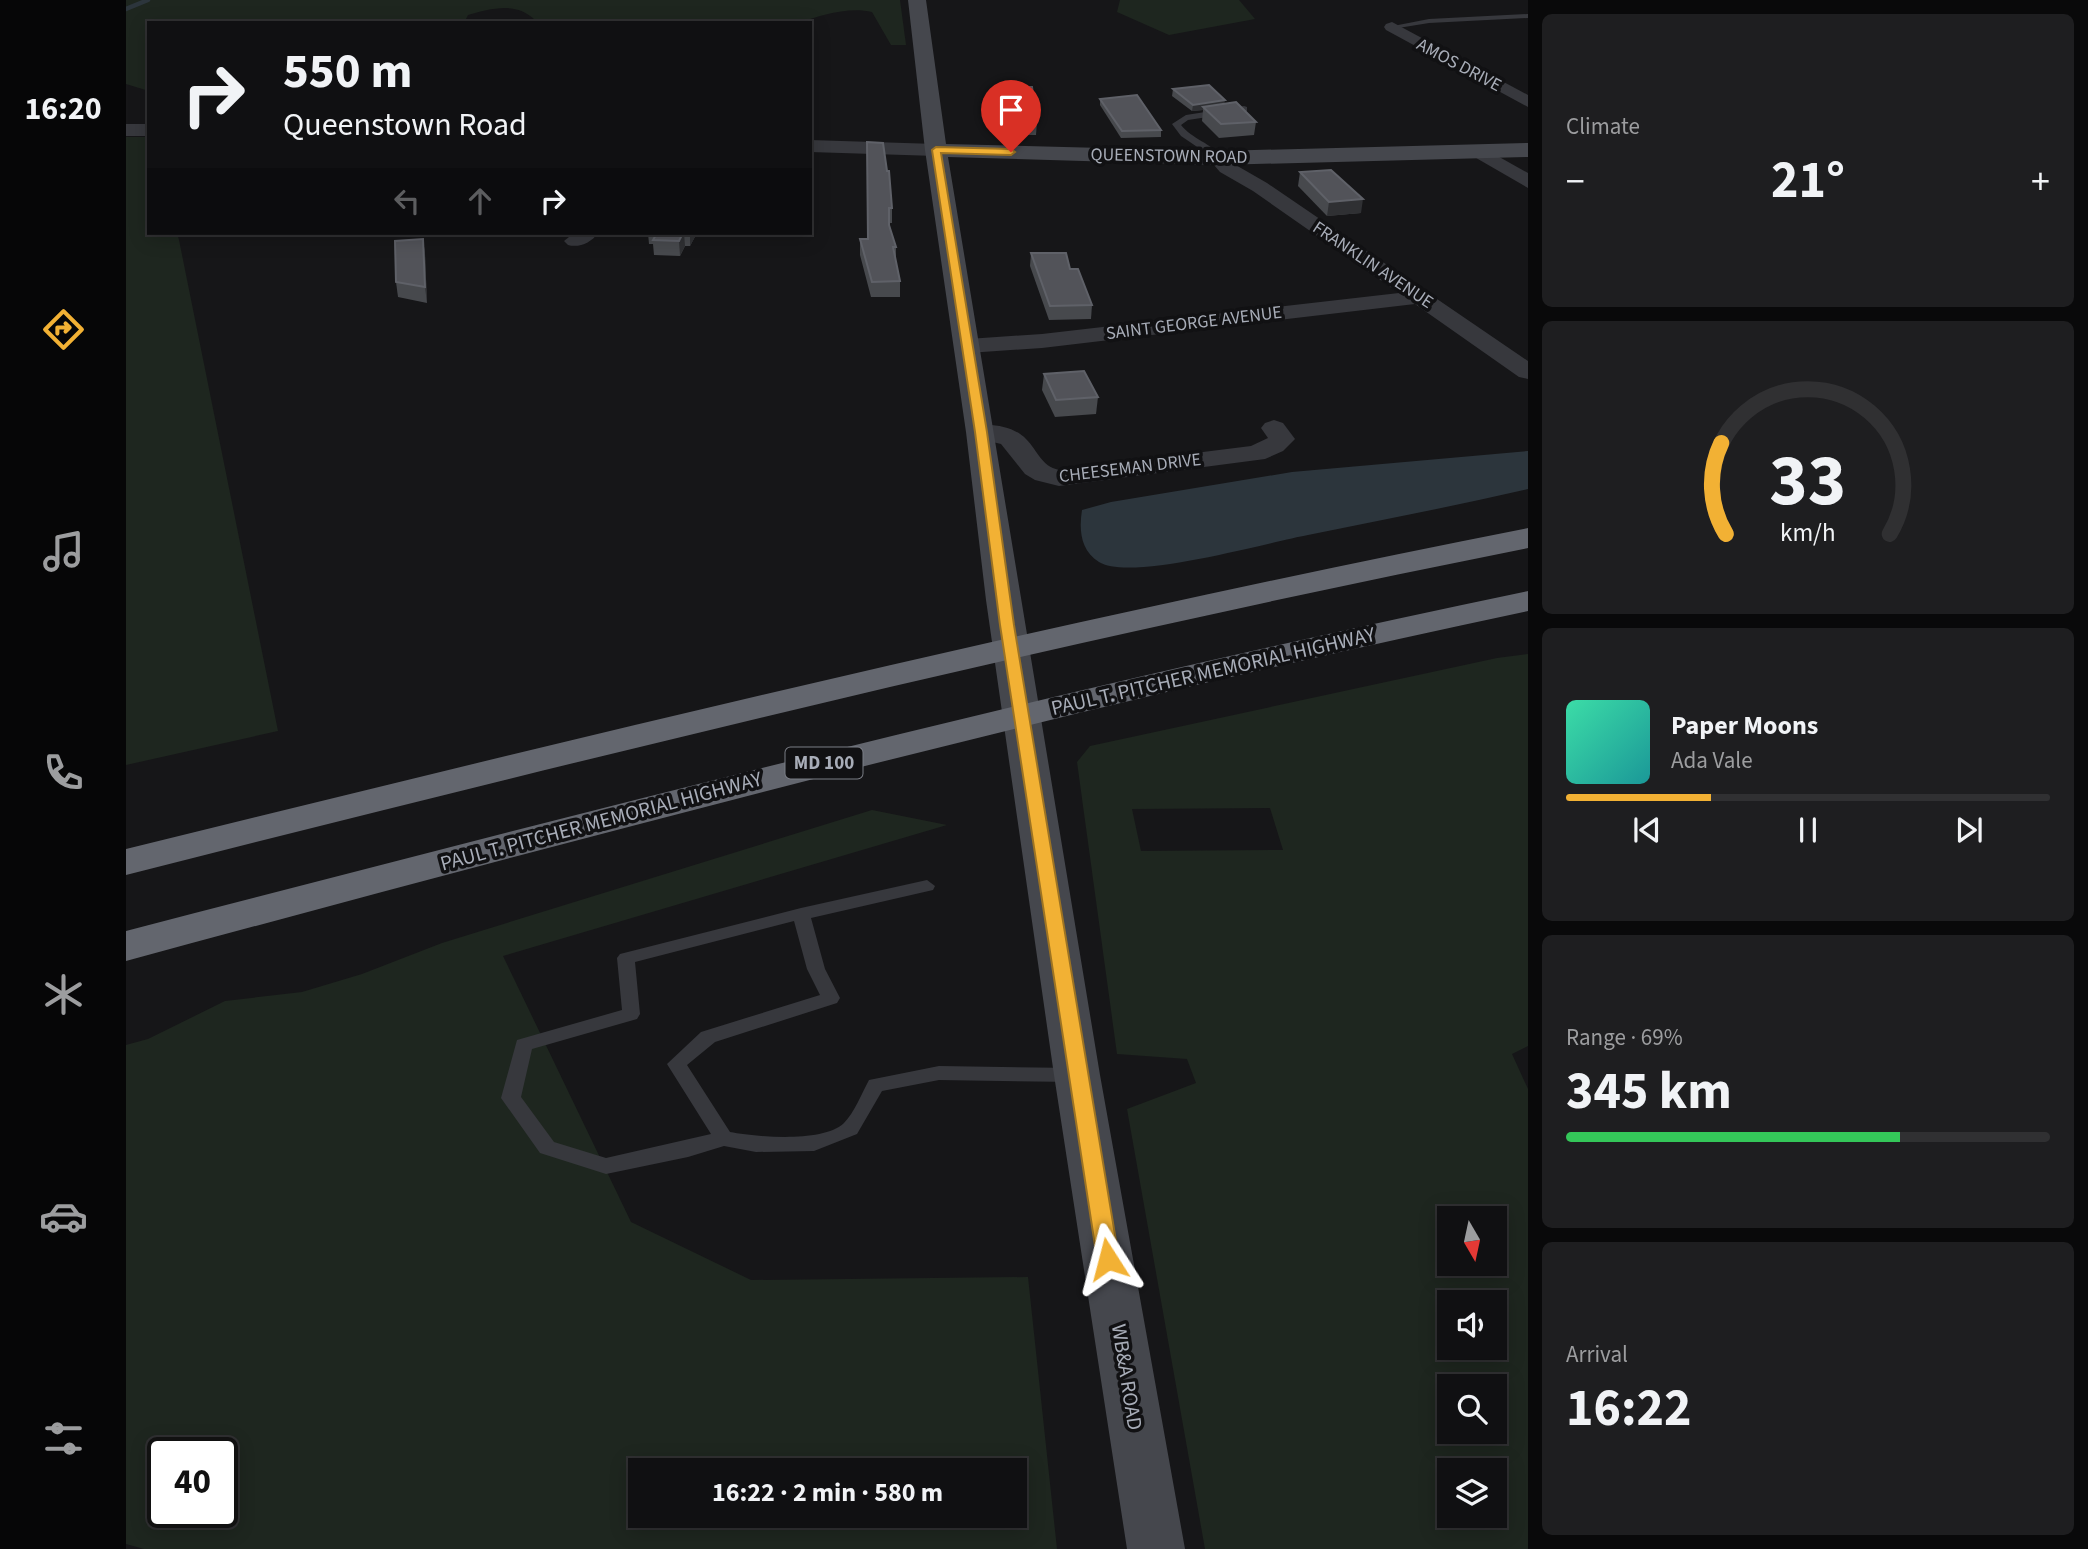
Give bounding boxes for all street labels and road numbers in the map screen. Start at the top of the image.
street label: AMOS DRIVE [1412,32,1506,98]
street label: QUEENSTOWN ROAD [1090,142,1248,170]
street label: FRANKLIN AVENUE [1308,215,1438,315]
street label: SAINT GEORGE AVENUE [1105,300,1283,346]
street label: CHEESEMAN DRIVE [1058,447,1202,489]
street label: PAUL T. PITCHER MEMORIAL HIGHWAY [1048,619,1379,723]
road number: MD 100 [786,748,862,778]
street label: PAUL T. PITCHER MEMORIAL HIGHWAY [437,763,766,878]
street label: WB&A ROAD [1104,1322,1150,1432]

